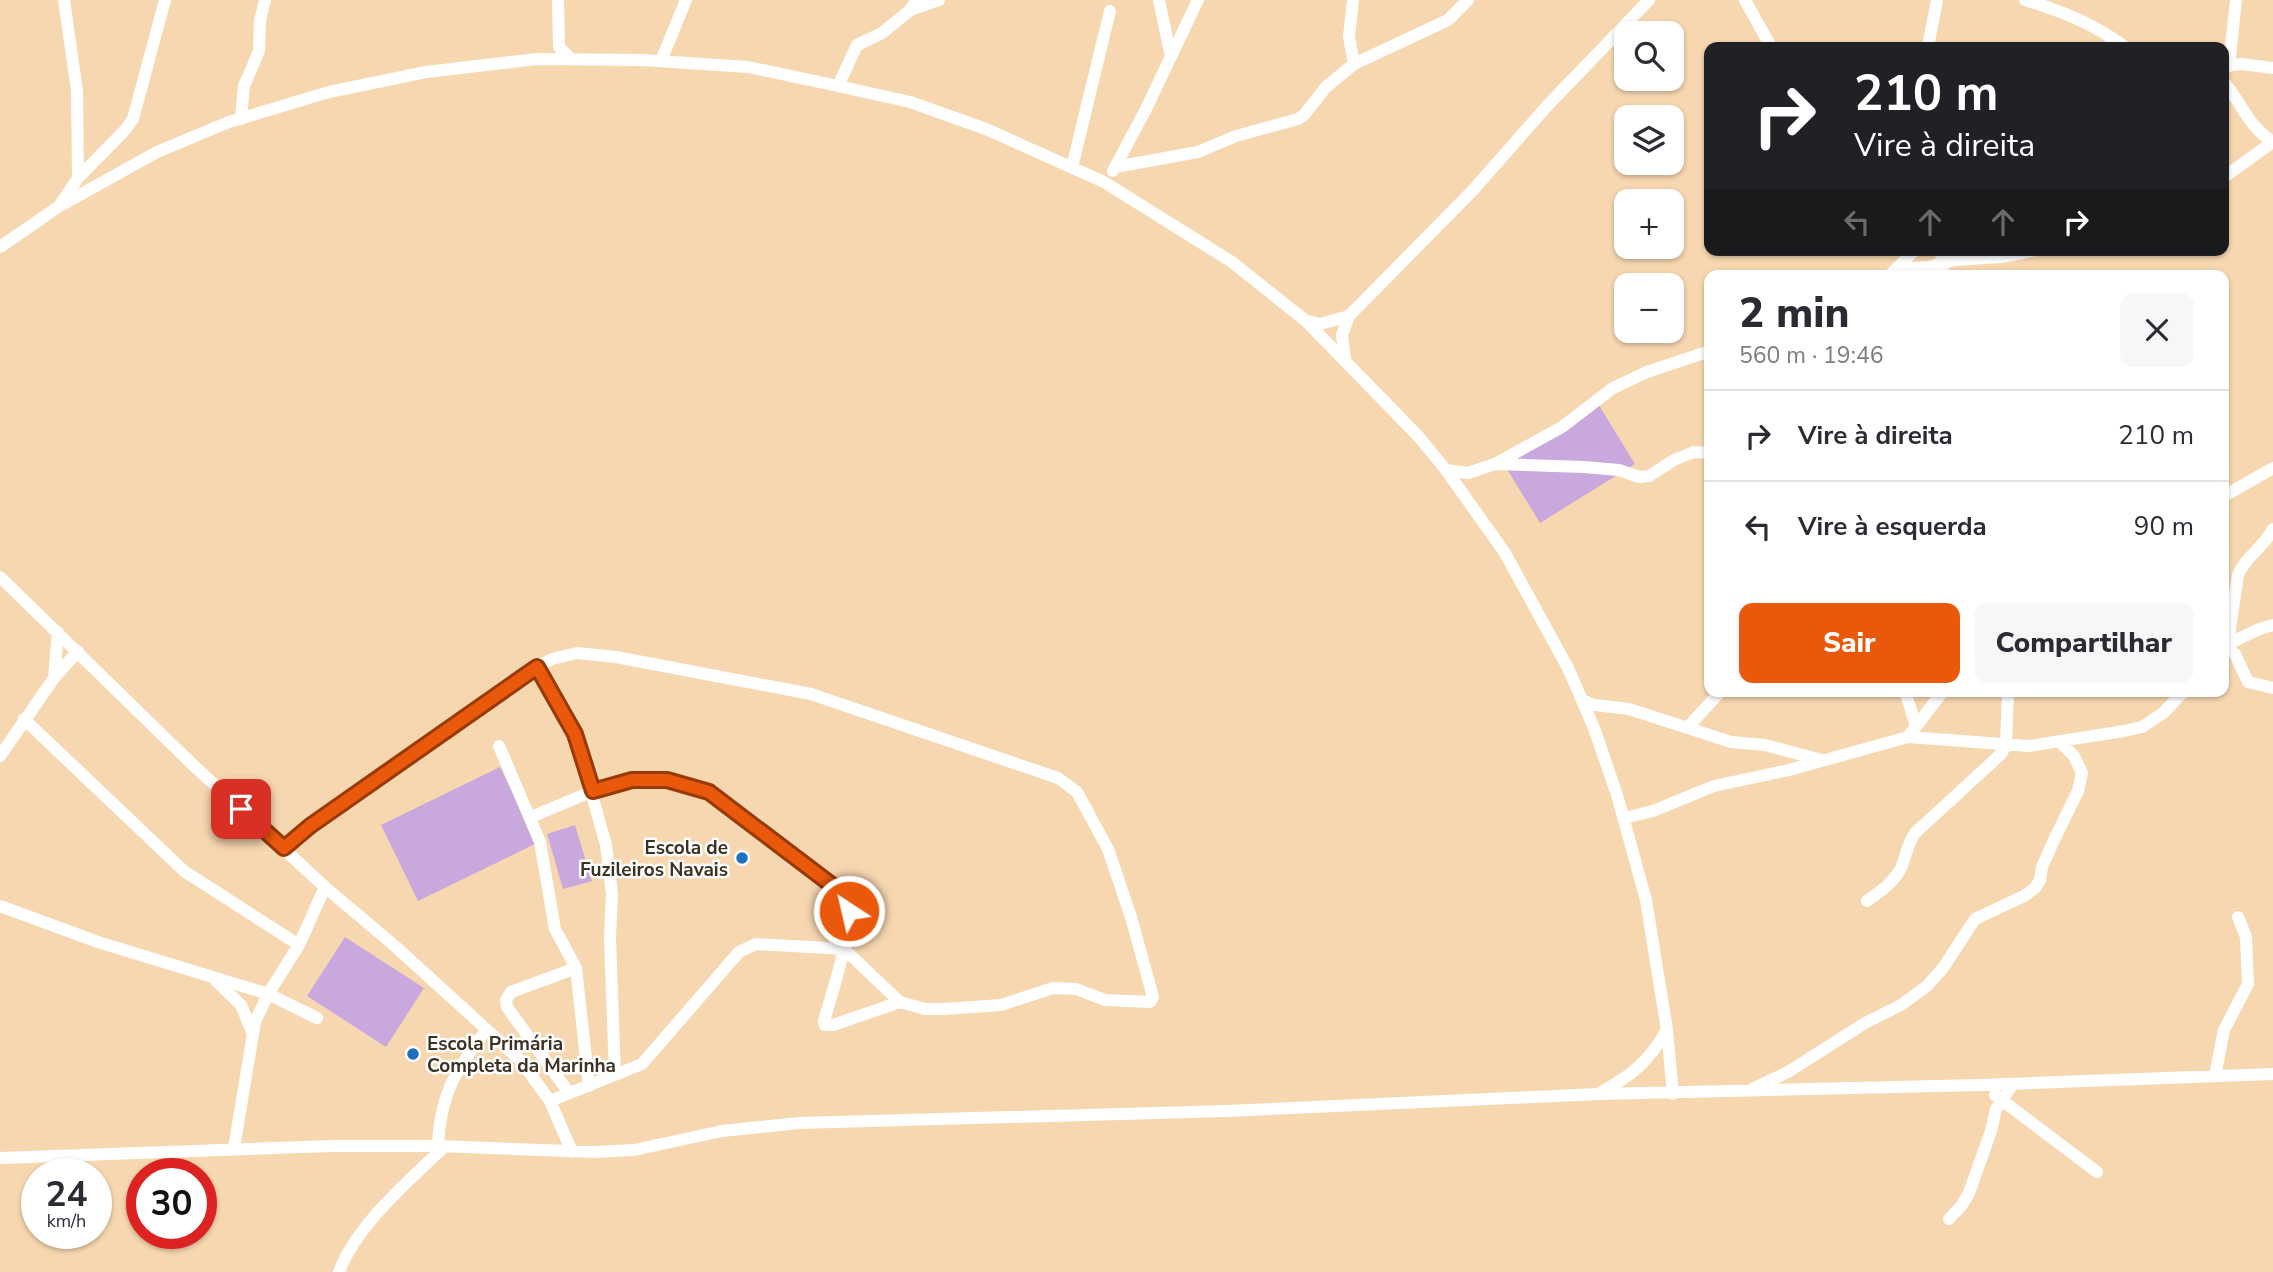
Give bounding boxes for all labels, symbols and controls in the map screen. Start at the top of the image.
map controls [1614,21,1684,343]
button: search [1614,21,1684,91]
text: 210 m [1854,60,1998,127]
icon: right [1739,70,1830,161]
button: layers [1614,105,1684,175]
text: Vire à direita [1854,124,2035,167]
button: + [1614,189,1684,259]
icon: left [1838,203,1876,241]
icon: ahead [1911,203,1949,241]
icon: ahead [1984,203,2022,241]
icon: right [2057,203,2095,241]
button: − [1614,273,1684,343]
text: 2 min [1739,285,1849,342]
button: close [2120,293,2194,367]
text: 560 m · 19:46 [1739,340,1884,371]
icon: right [1739,417,1777,455]
text: Vire à direita [1798,418,1953,453]
text: 210 m [2118,418,2194,453]
icon: left [1739,508,1777,546]
text: Vire à esquerda [1798,509,1987,544]
text: 90 m [2134,509,2194,544]
button: Sair [1739,603,1960,683]
button: Compartilhar [1974,603,2194,683]
pin [211,779,271,839]
icon: arrive [222,790,260,828]
place label: Escola de Fuzileiros Navais [580,835,728,883]
marker: Escola de Fuzileiros Navais [734,850,750,866]
position arrow [812,874,886,948]
place label: Escola Primária Completa da Marinha [427,1031,616,1079]
marker: Escola Primária Completa da Marinha [405,1046,421,1062]
speed limit sign: 30 [126,1158,217,1249]
text: 24 [45,1171,88,1218]
text: km/h [47,1209,86,1233]

